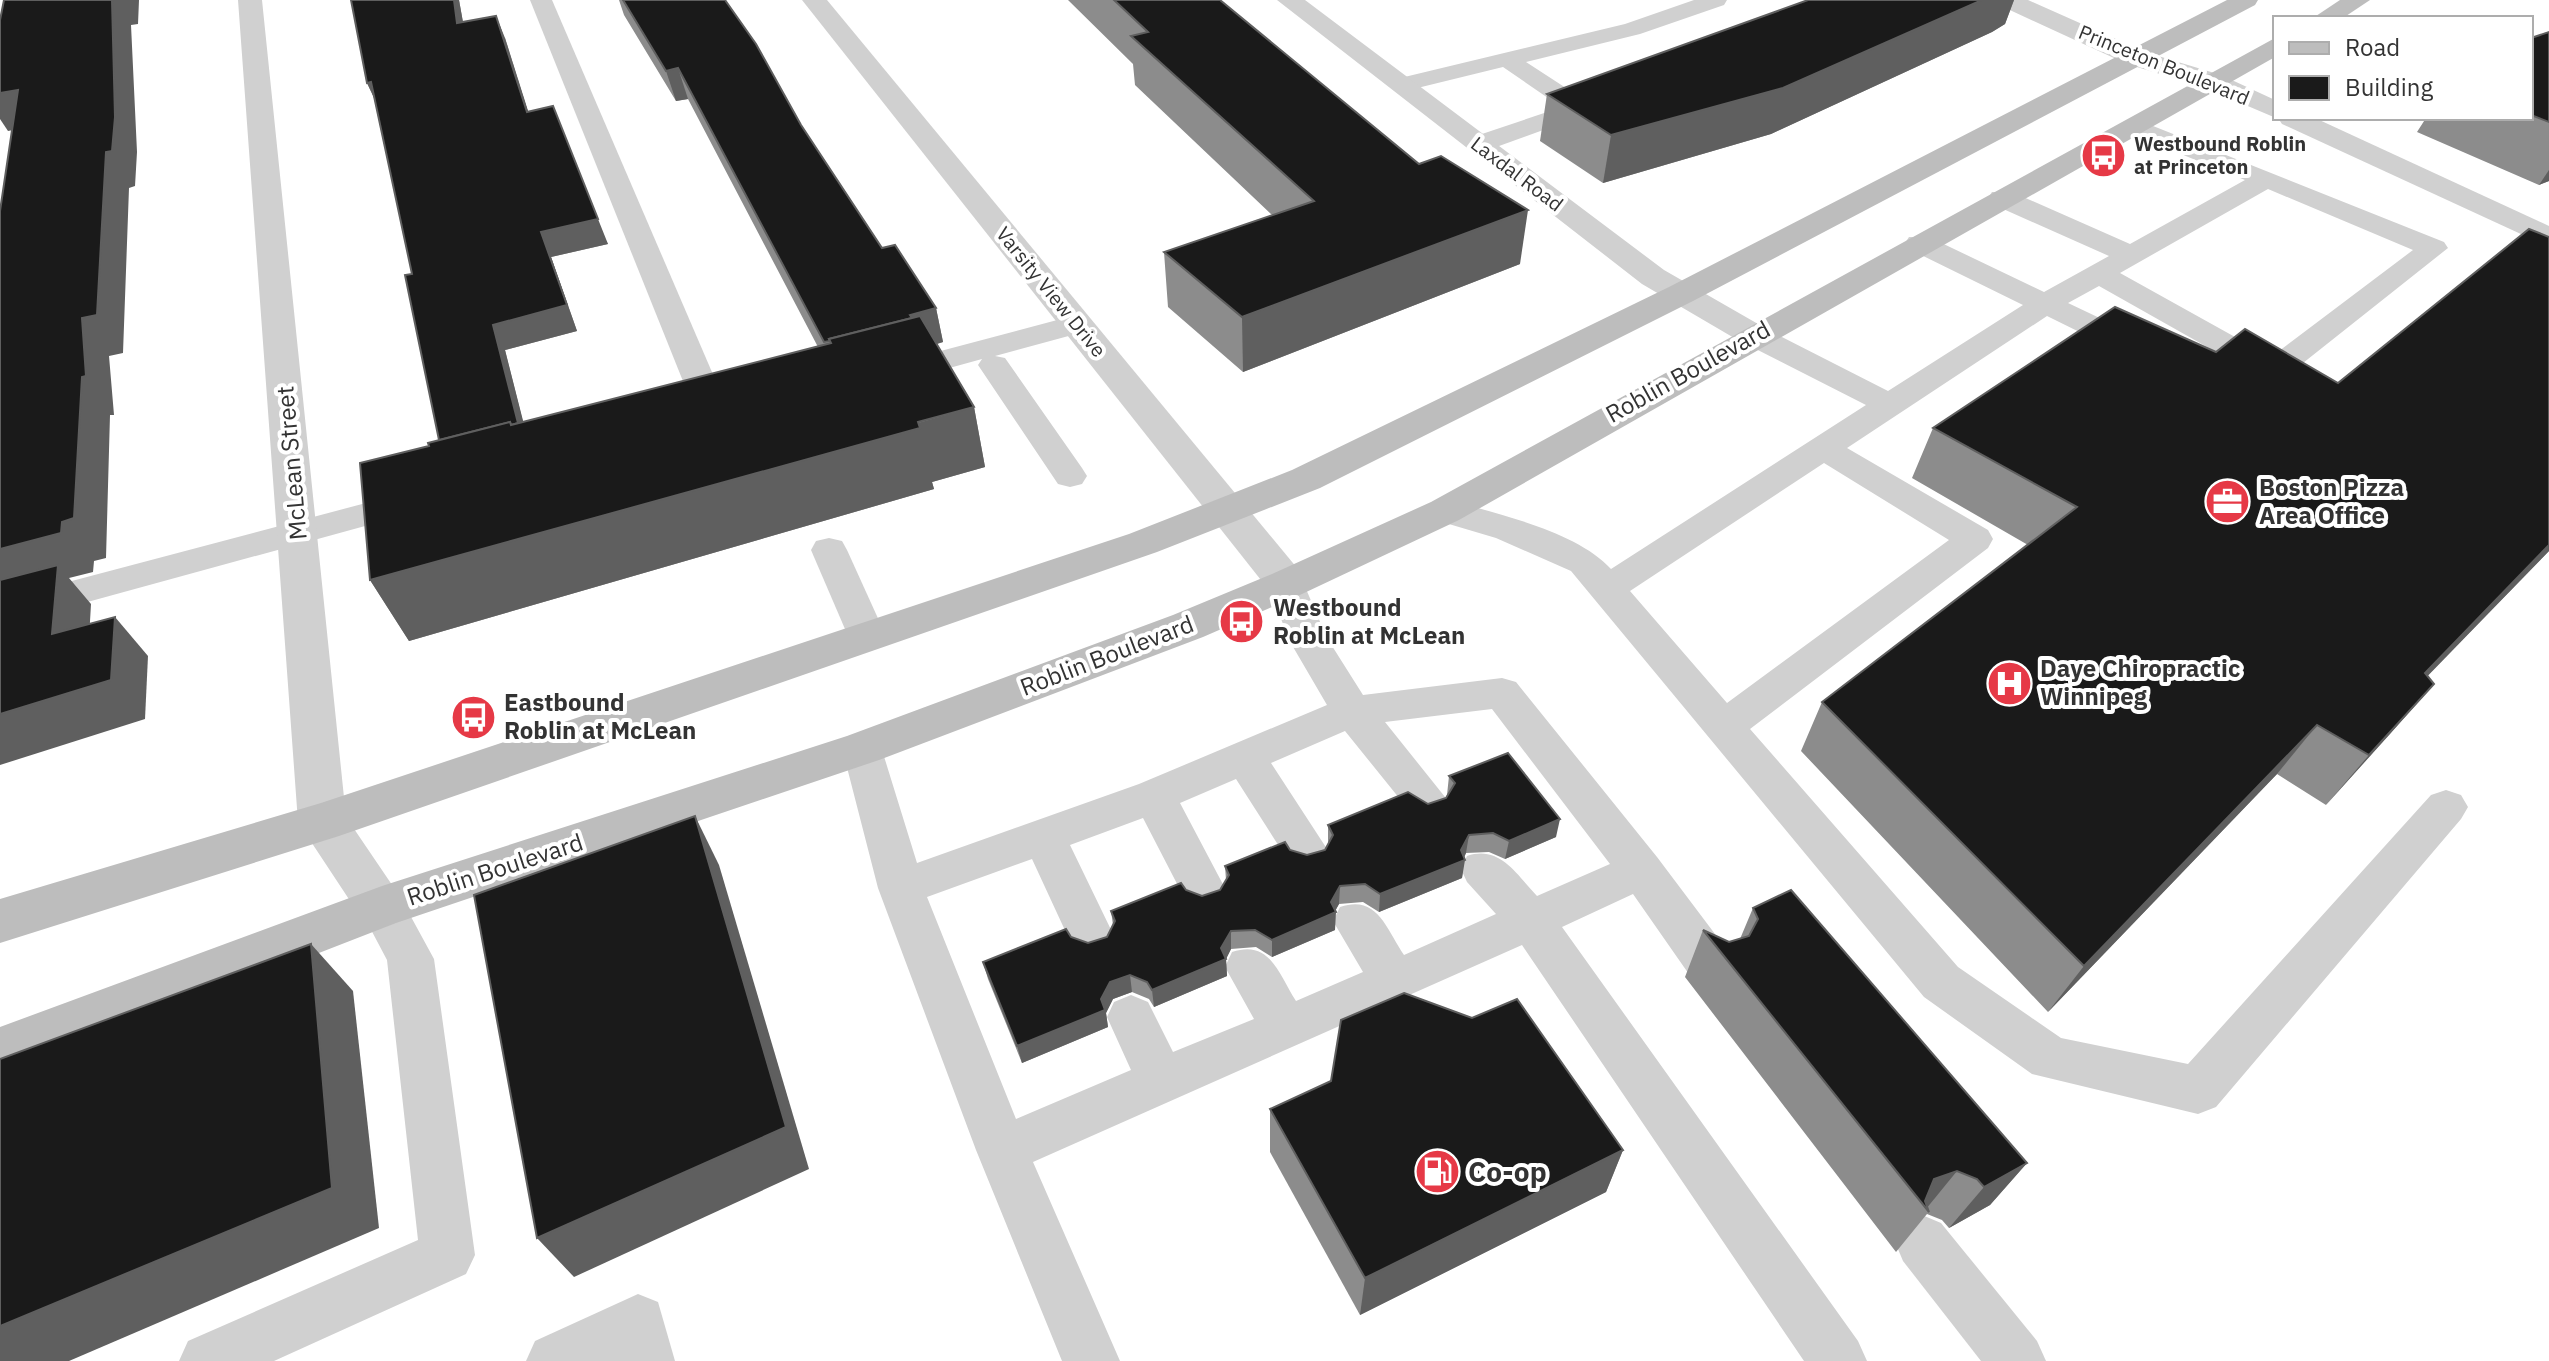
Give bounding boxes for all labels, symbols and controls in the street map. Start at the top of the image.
legend [2273,16,2533,120]
street label: Princeton Boulevard [2075,18,2254,111]
text: Road [2345,31,2400,63]
text: Building [2345,71,2433,103]
street label: Laxdal Road [1466,130,1569,217]
place label: Westbound Roblin at Princeton [2134,130,2306,180]
bus stop icon: Westbound Roblin at Princeton [2079,132,2127,180]
street label: Varsity View Drive [990,221,1112,363]
street label: Roblin Boulevard [1600,313,1775,430]
street label: McLean Street [268,385,314,541]
place label: Boston Pizza Area Office [2259,471,2404,531]
office icon: Boston Pizza Area Office [2204,478,2252,526]
place label: Westbound Roblin at McLean [1273,591,1465,651]
bus stop icon: Westbound Roblin at McLean [1218,598,1266,646]
street label: Roblin Boulevard [1015,607,1198,703]
place label: Daye Chiropractic Winnipeg [2040,652,2240,712]
hospital icon: Daye Chiropractic Winnipeg [1985,659,2033,707]
place label: Eastbound Roblin at McLean [504,686,696,746]
bus stop icon: Eastbound Roblin at McLean [449,693,497,741]
street label: Roblin Boulevard [403,825,587,913]
fuel station icon: Co-op [1413,1148,1461,1196]
place label: Co-op [1468,1153,1547,1190]

